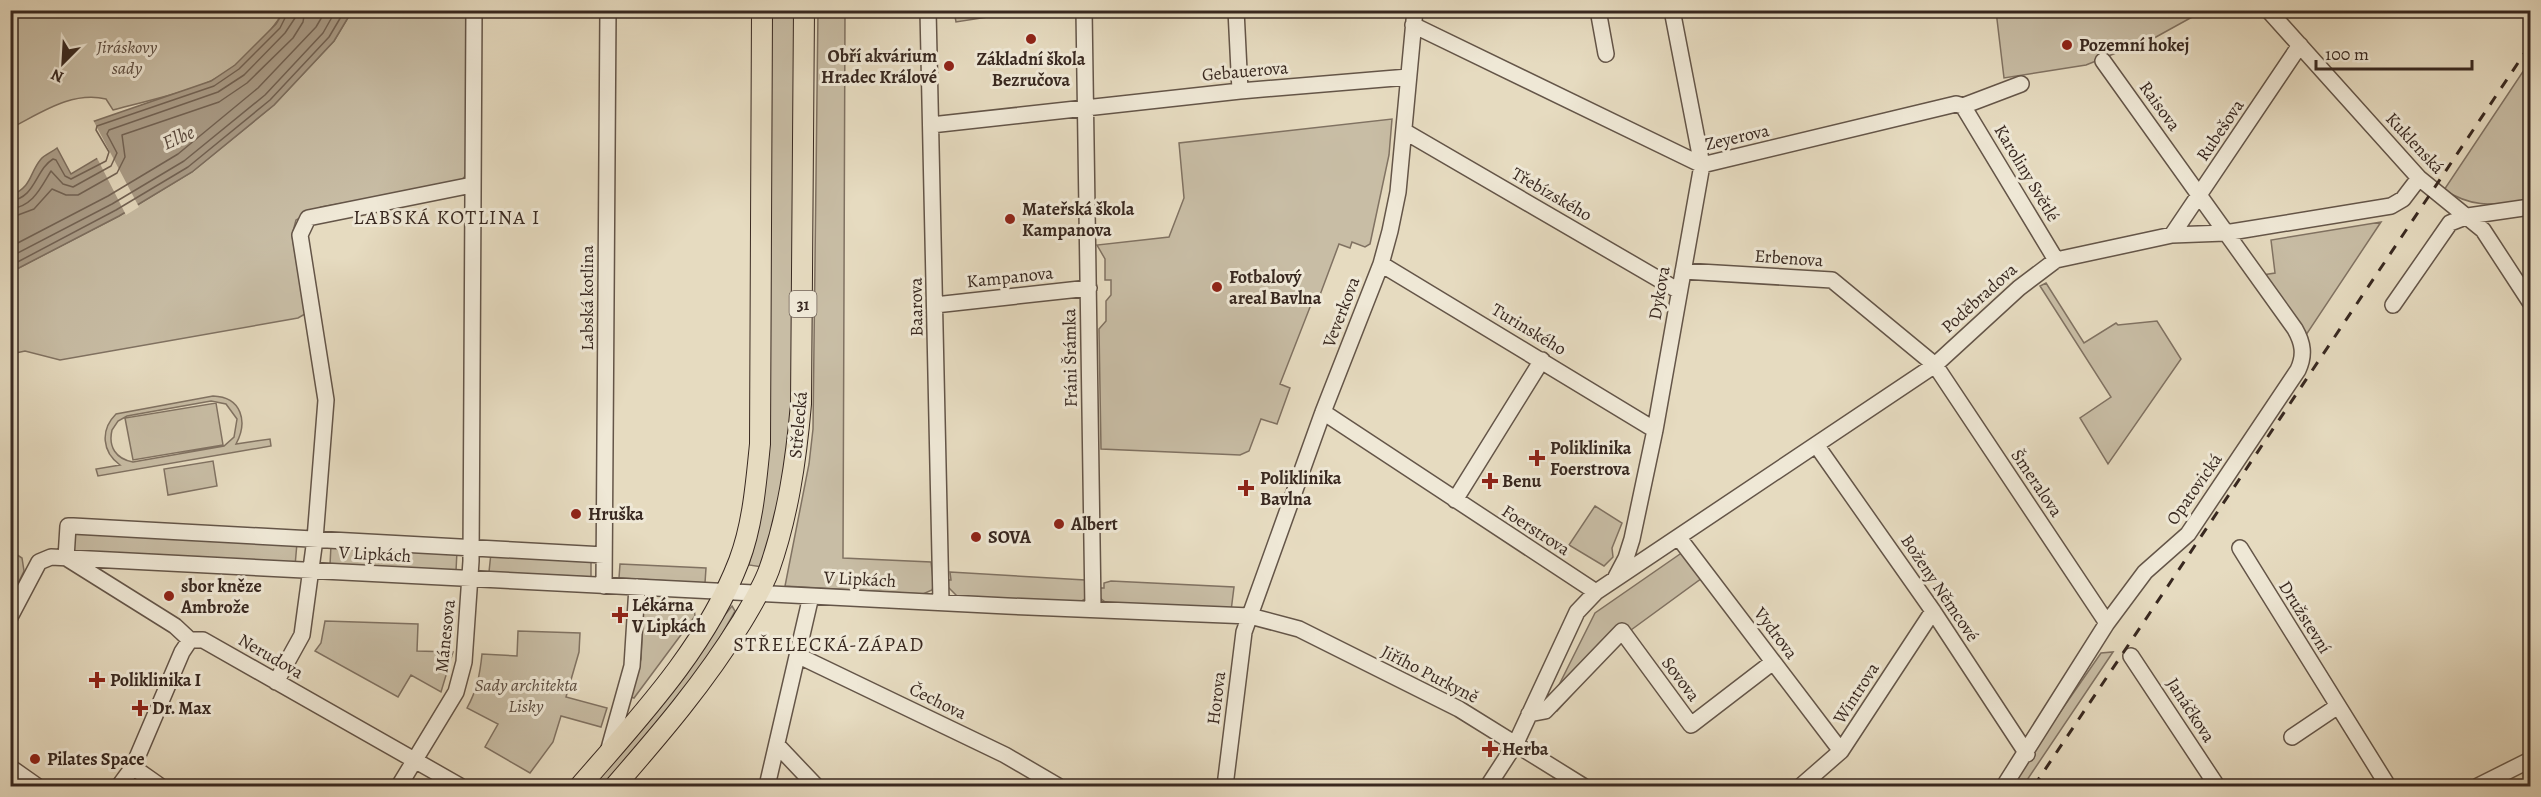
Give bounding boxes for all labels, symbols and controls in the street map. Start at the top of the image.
marker: Základní škola Bezručova [1024,32,1038,46]
north arrow [33,33,93,93]
place label: Pozemní hokej [2079,33,2190,57]
scale bar [2316,33,2472,71]
park label: Jiráskovy sady [96,35,158,80]
marker: Pozemní hokej [2060,38,2074,52]
text: 100 m [2325,42,2369,66]
place label: Obří akvárium Hradec Králové [821,44,937,89]
place label: Základní škola Bezručova [976,47,1086,92]
street label: Gebauerova [1201,55,1290,87]
marker: Obří akvárium Hradec Králové [942,59,956,73]
text: N [47,63,67,88]
street label: Raisova [2134,76,2187,136]
street label: Rubešova [2191,94,2250,165]
street label: Kuklenská [2380,107,2450,179]
water label: Elbe [158,118,199,156]
street label: Zeyerova [1703,118,1772,156]
street label: Karoliny Světlé [1989,120,2065,226]
street label: Třebízského [1507,161,1597,227]
place label: Mateřská škola Kampanova [1022,197,1135,242]
district label: LABSKÁ KOTLINA I [353,204,541,231]
marker: Mateřská škola Kampanova [1003,212,1017,226]
street label: Erbenova [1754,244,1825,272]
street label: Labská kotlina [575,245,599,351]
street label: Poděbradova [1936,257,2023,339]
street label: Kampanova [965,260,1055,293]
street label: Dykova [1642,264,1676,322]
place label: Fotbalový areal Bavlna [1229,265,1322,310]
street label: Veverkova [1316,273,1366,352]
street label: Baarova [903,277,929,337]
marker: Fotbalový areal Bavlna [1210,280,1224,294]
road number: 31 [790,291,816,317]
street label: Turinského [1487,297,1571,361]
street label: Fráni Šrámka [1057,308,1083,408]
street label: Střelecká [783,390,813,460]
place label: Poliklinika Foerstrova [1550,436,1632,481]
street label: Šmeralova [2006,445,2069,522]
street label: Opatovická [2160,448,2228,530]
marker: Poliklinika Foerstrova [1528,449,1546,467]
place label: Poliklinika Bavlna [1260,466,1342,511]
place label: Benu [1502,469,1542,493]
marker: Benu [1483,474,1497,488]
marker: Poliklinika Bavlna [1237,479,1255,497]
street label: Foerstrova [1497,499,1575,561]
place label: Hruška [588,502,644,526]
marker: Hruška [569,507,583,521]
place label: Albert [1070,512,1118,536]
marker: Albert [1052,517,1066,531]
place label: SOVA [988,525,1032,549]
marker: SOVA [969,530,983,544]
street label: Boženy Němcové [1895,530,1985,646]
street label: V Lipkách [337,540,412,568]
street label: V Lipkách [822,565,897,593]
place label: sbor kněze Ambrože [180,574,262,619]
street label: Družstevní [2273,576,2337,658]
marker: sbor kněze Ambrože [162,589,176,603]
place label: Lékárna V Lipkách [631,593,706,638]
street label: Mánesova [429,598,461,674]
street label: Vydrova [1748,601,1804,664]
marker: Lékárna V Lipkách [613,608,627,622]
street label: Nerudova [234,628,309,685]
district label: STŘELECKÁ-ZÁPAD [733,631,925,658]
street label: Jiřího Purkyně [1377,639,1483,709]
street label: Sovova [1656,652,1706,707]
street label: Wintrova [1827,657,1885,729]
place label: Poliklinika I [110,668,201,692]
street label: Horova [1201,669,1231,726]
marker: Poliklinika I [88,671,106,689]
park label: Sady architekta Lisky [474,673,578,718]
street label: Janáčkova [2161,673,2221,748]
street label: Čechova [905,677,971,725]
place label: Dr. Max [152,696,211,720]
marker: Dr. Max [133,701,147,715]
place label: Herba [1502,737,1549,761]
marker: Herba [1483,742,1497,756]
place label: Pilates Space [47,747,145,771]
marker: Pilates Space [28,752,42,766]

